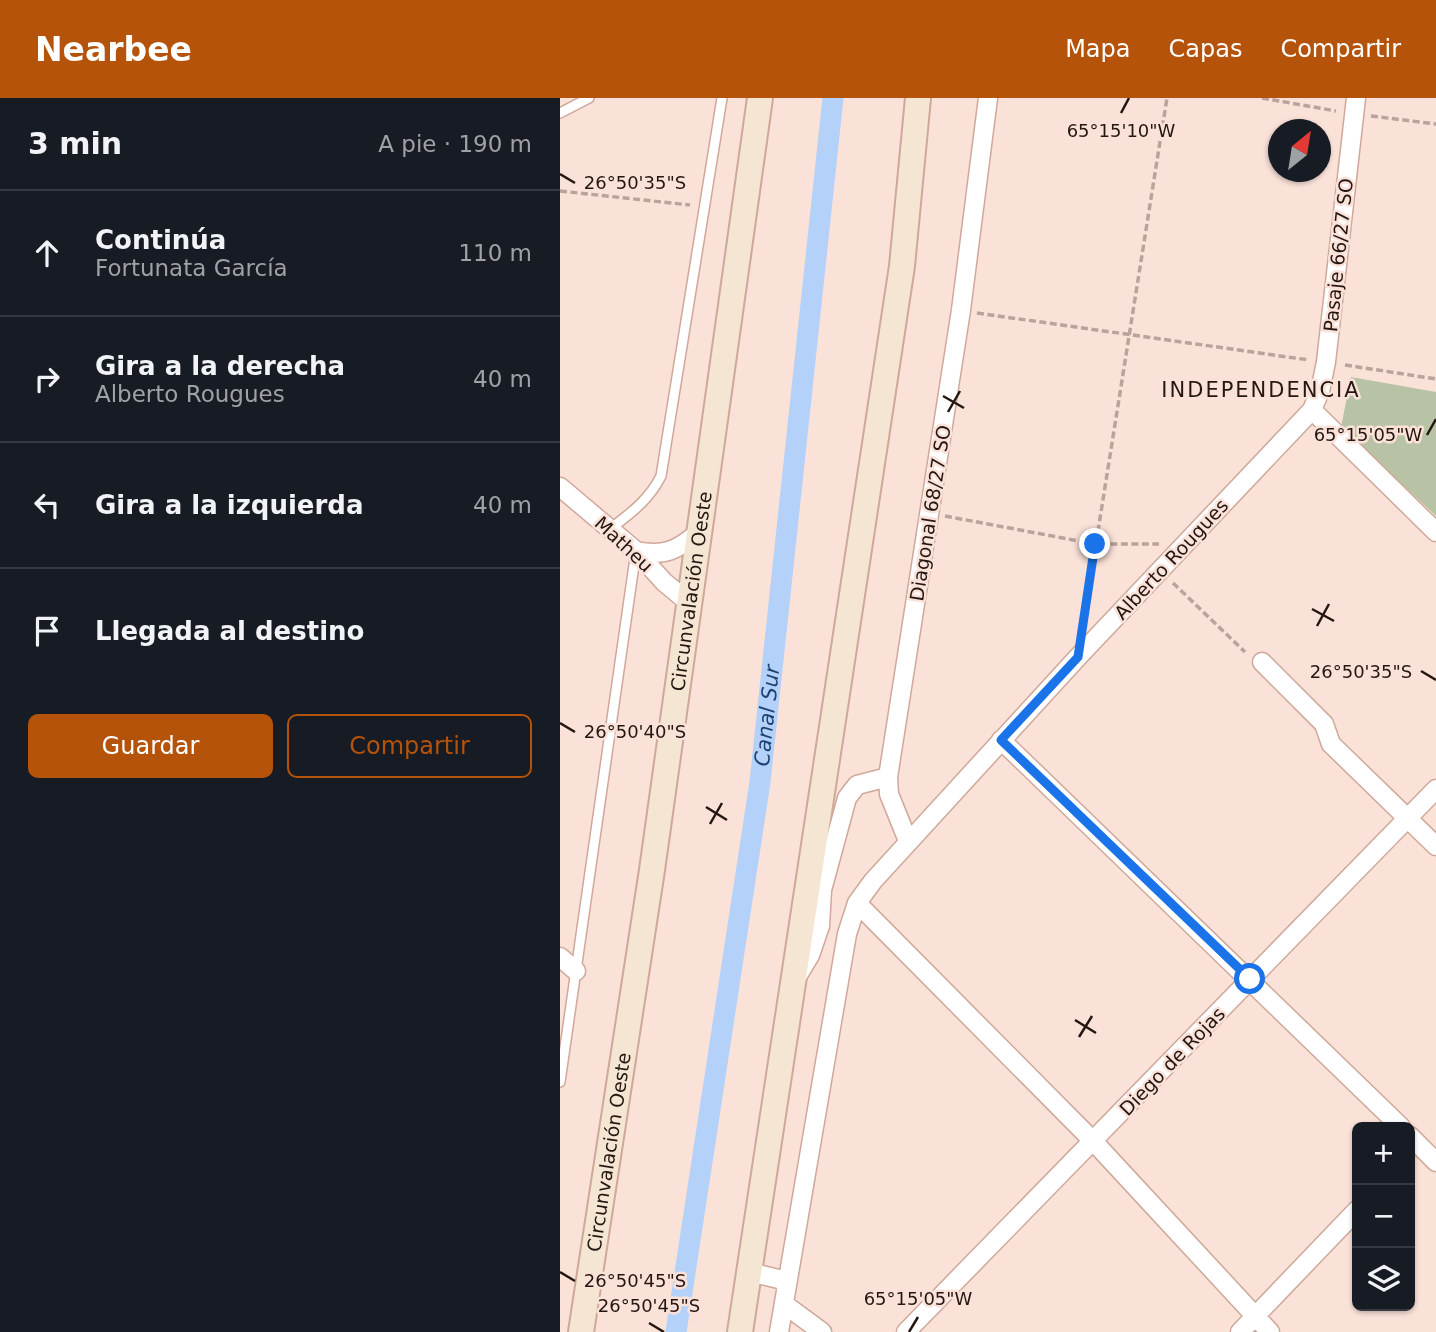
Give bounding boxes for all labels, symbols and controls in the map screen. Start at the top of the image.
text: Nearbee [35,30,192,69]
text: Mapa [1065,35,1131,63]
text: Capas [1169,35,1242,63]
text: Compartir [1280,35,1401,63]
north arrow [1268,119,1331,182]
text: 65°15'10"W [1067,120,1176,141]
text: 3 min [28,126,122,161]
text: A pie · 190 m [378,131,532,157]
text: 26°50'35"S [584,172,686,193]
street label: Pasaje 66/27 SO [1319,177,1357,333]
text: Continúa [95,225,226,255]
icon: ahead [28,234,66,272]
text: 110 m [458,240,532,266]
text: Fortunata García [95,255,288,281]
text: Gira a la derecha [95,351,345,381]
icon: right [28,360,66,398]
text: 40 m [473,366,532,392]
district label: INDEPENDENCIA [1161,378,1361,402]
text: Alberto Rougues [95,381,285,407]
street label: Diagonal 68/27 SO [905,423,955,603]
text: 65°15'05"W [1314,424,1423,445]
icon: left [28,486,66,524]
text: Gira a la izquierda [95,490,363,520]
street label: Circunvalación Oeste [666,490,716,692]
text: 40 m [473,492,532,518]
street label: Alberto Rougues [1110,494,1232,624]
street label: Matheu [590,512,658,576]
route end [1079,528,1110,559]
icon: arrive [28,612,66,650]
text: Llegada al destino [95,616,364,646]
text: 26°50'35"S [1310,661,1412,682]
water label: Canal Sur [750,663,785,768]
button: Guardar [28,714,273,778]
button: Compartir [287,714,532,778]
text: 26°50'40"S [584,721,686,742]
route start [1234,963,1265,994]
street label: Diego de Rojas [1115,1002,1229,1120]
street label: Circunvalación Oeste [582,1051,635,1253]
map controls [1352,1122,1415,1311]
button: + [1352,1122,1415,1185]
button: − [1352,1185,1415,1248]
button: layers [1352,1248,1415,1311]
text: 26°50'45"S [584,1270,686,1291]
text: 65°15'05"W [864,1288,973,1309]
text: 26°50'45"S [598,1295,700,1316]

